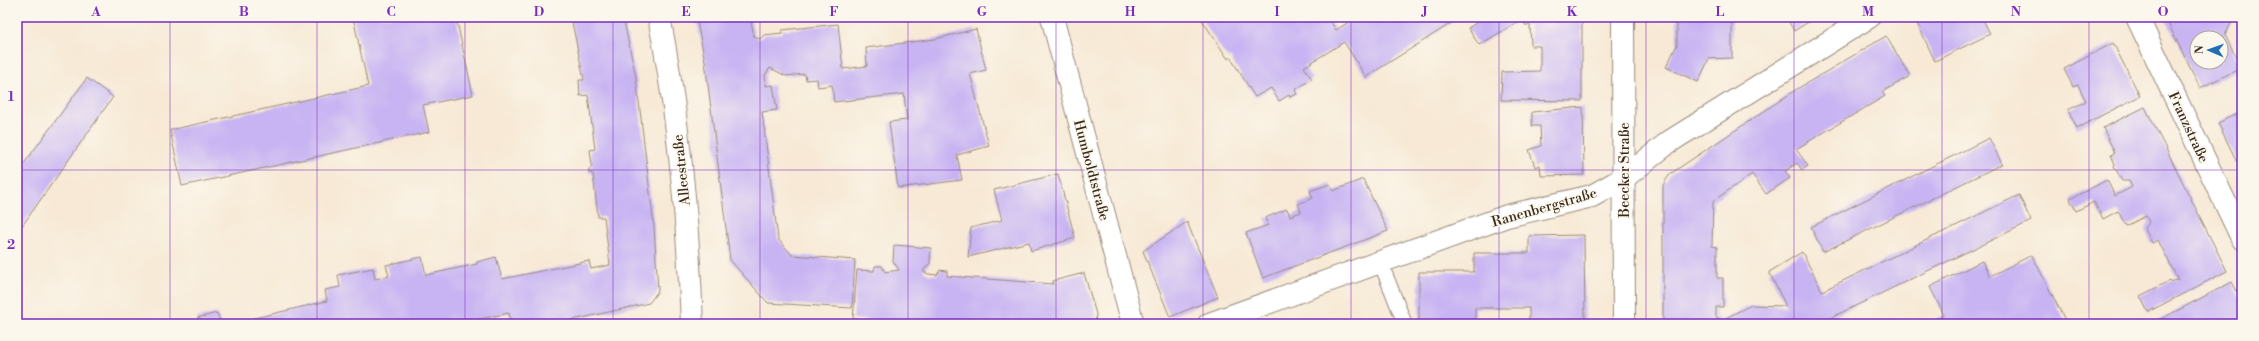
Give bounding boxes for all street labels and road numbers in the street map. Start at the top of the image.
street label: Franzstraße [2164,89,2212,166]
street label: Humboldtstraße [1069,118,1113,223]
street label: Beecker Straße [1616,122,1634,219]
street label: Alleestraße [669,134,695,207]
street label: Ranenbergstraße [1490,184,1599,232]

